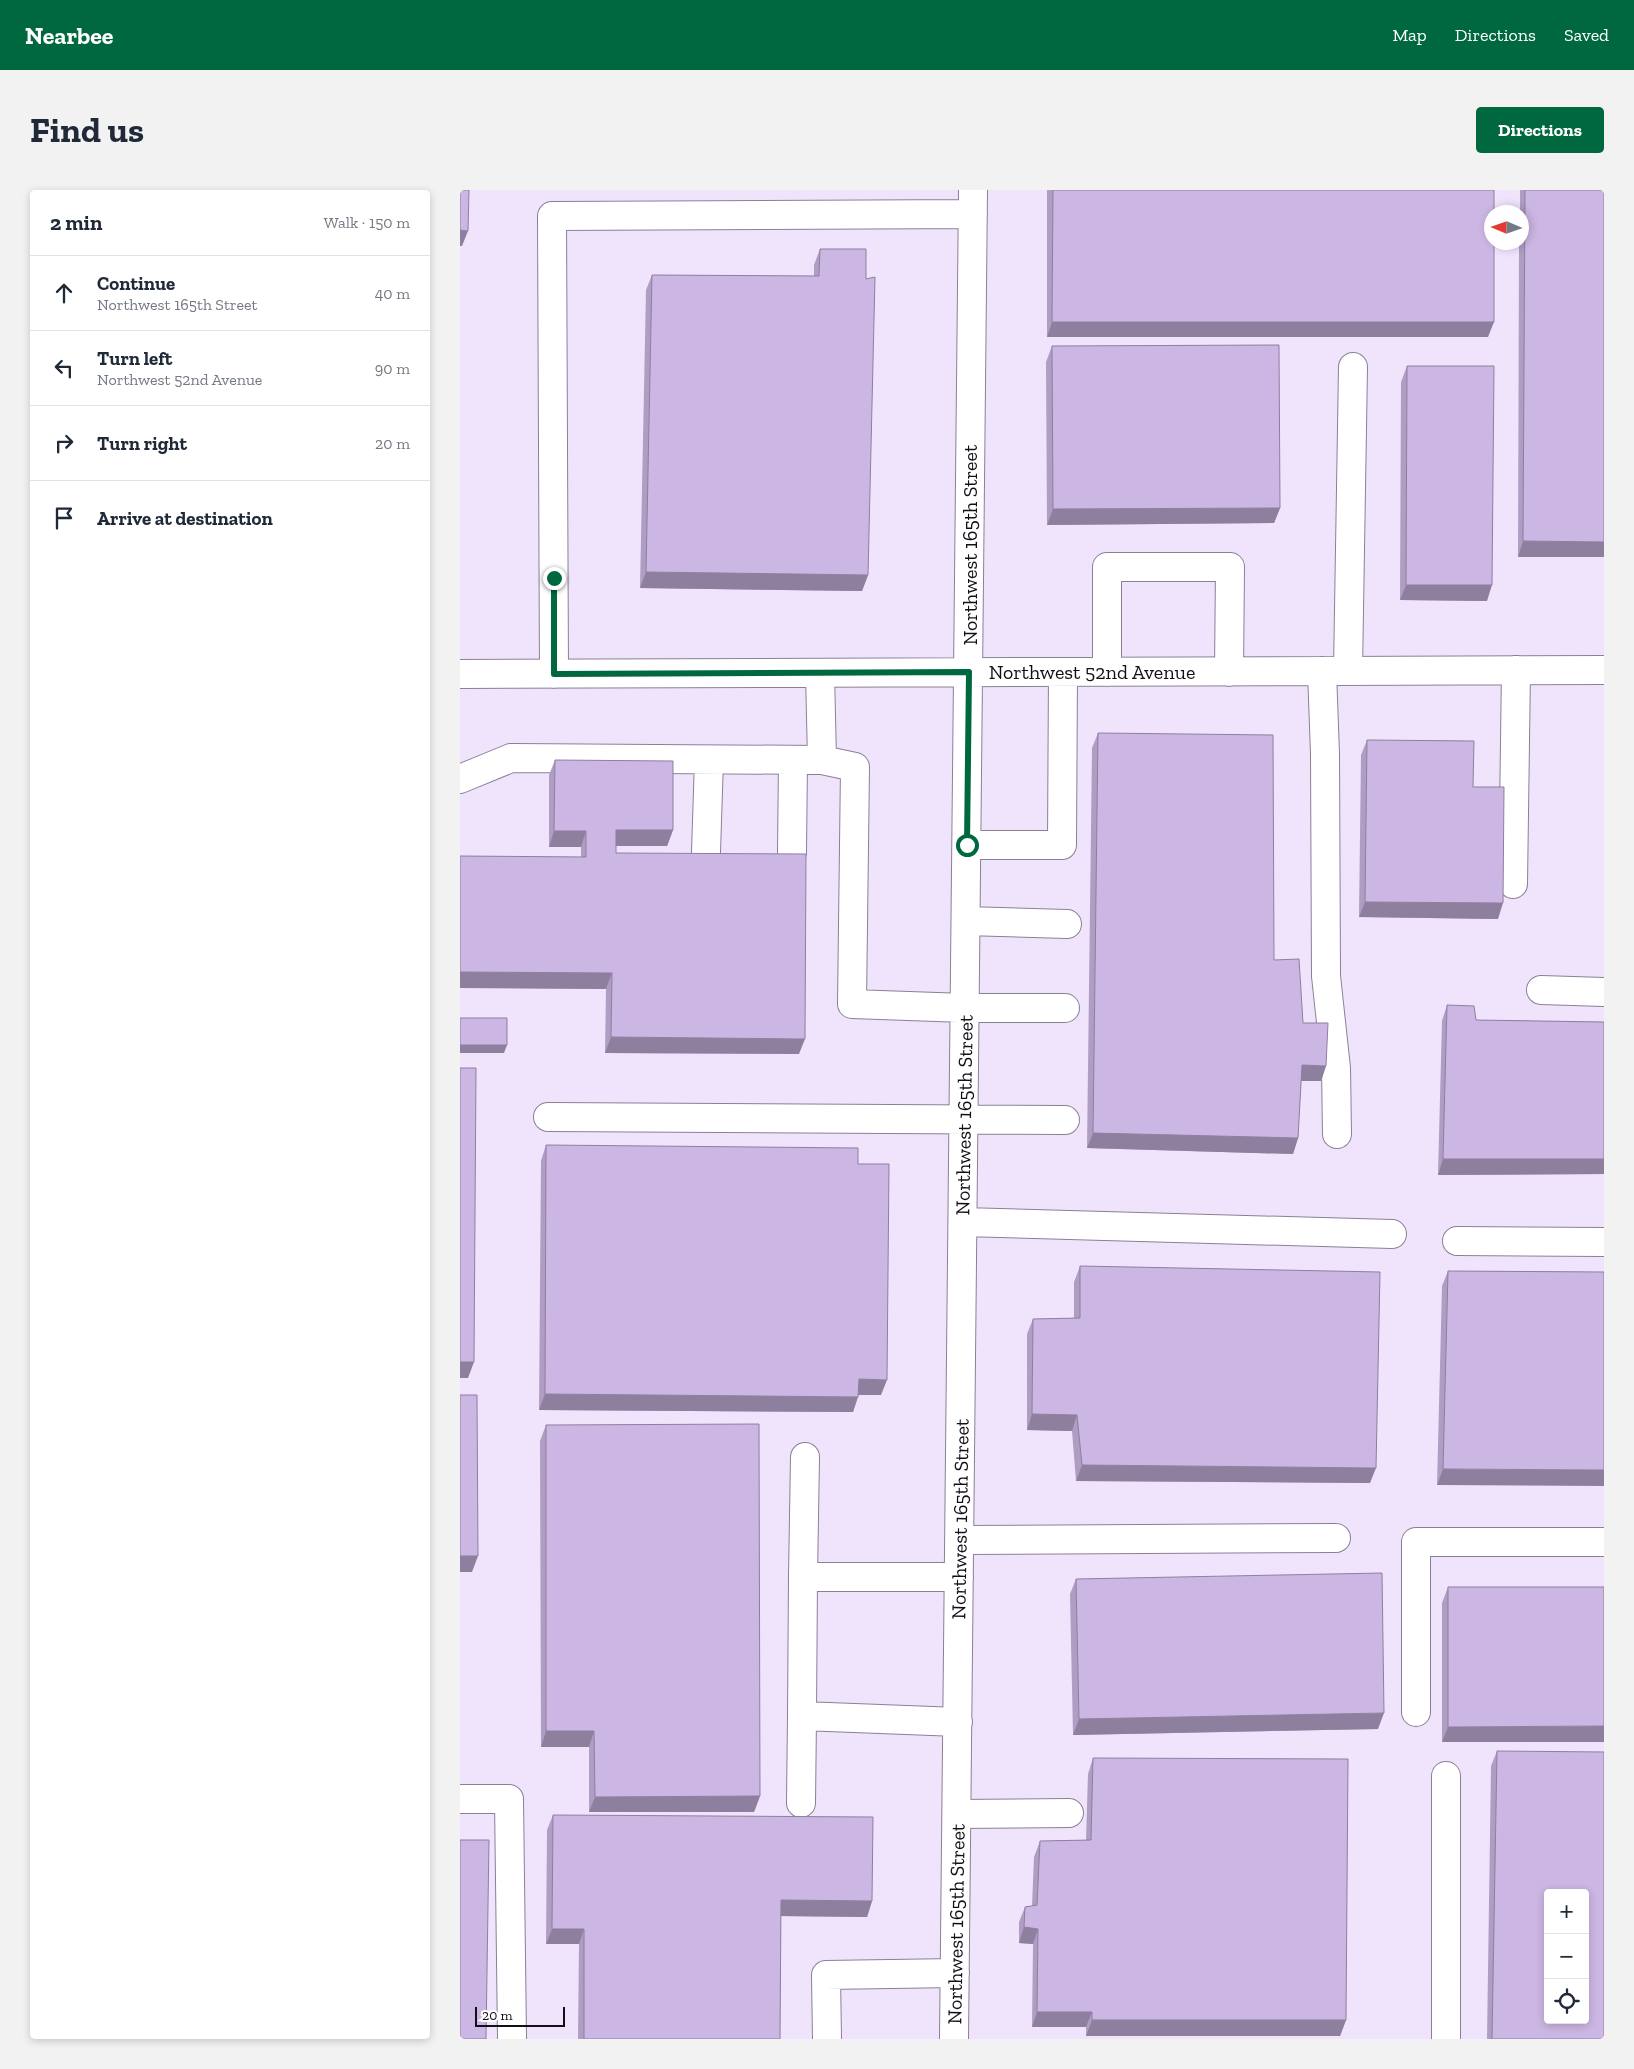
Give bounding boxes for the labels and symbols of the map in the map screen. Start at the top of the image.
north arrow [1484,205,1529,250]
street label: Northwest 165th Street [958,444,982,645]
route end [543,567,566,590]
street label: Northwest 52nd Avenue [989,660,1195,684]
route start [956,834,979,857]
street label: Northwest 165th Street [950,1014,978,1216]
street label: Northwest 165th Street [946,1418,974,1620]
street label: Northwest 165th Street [942,1823,970,2025]
scale bar [475,2004,565,2027]

